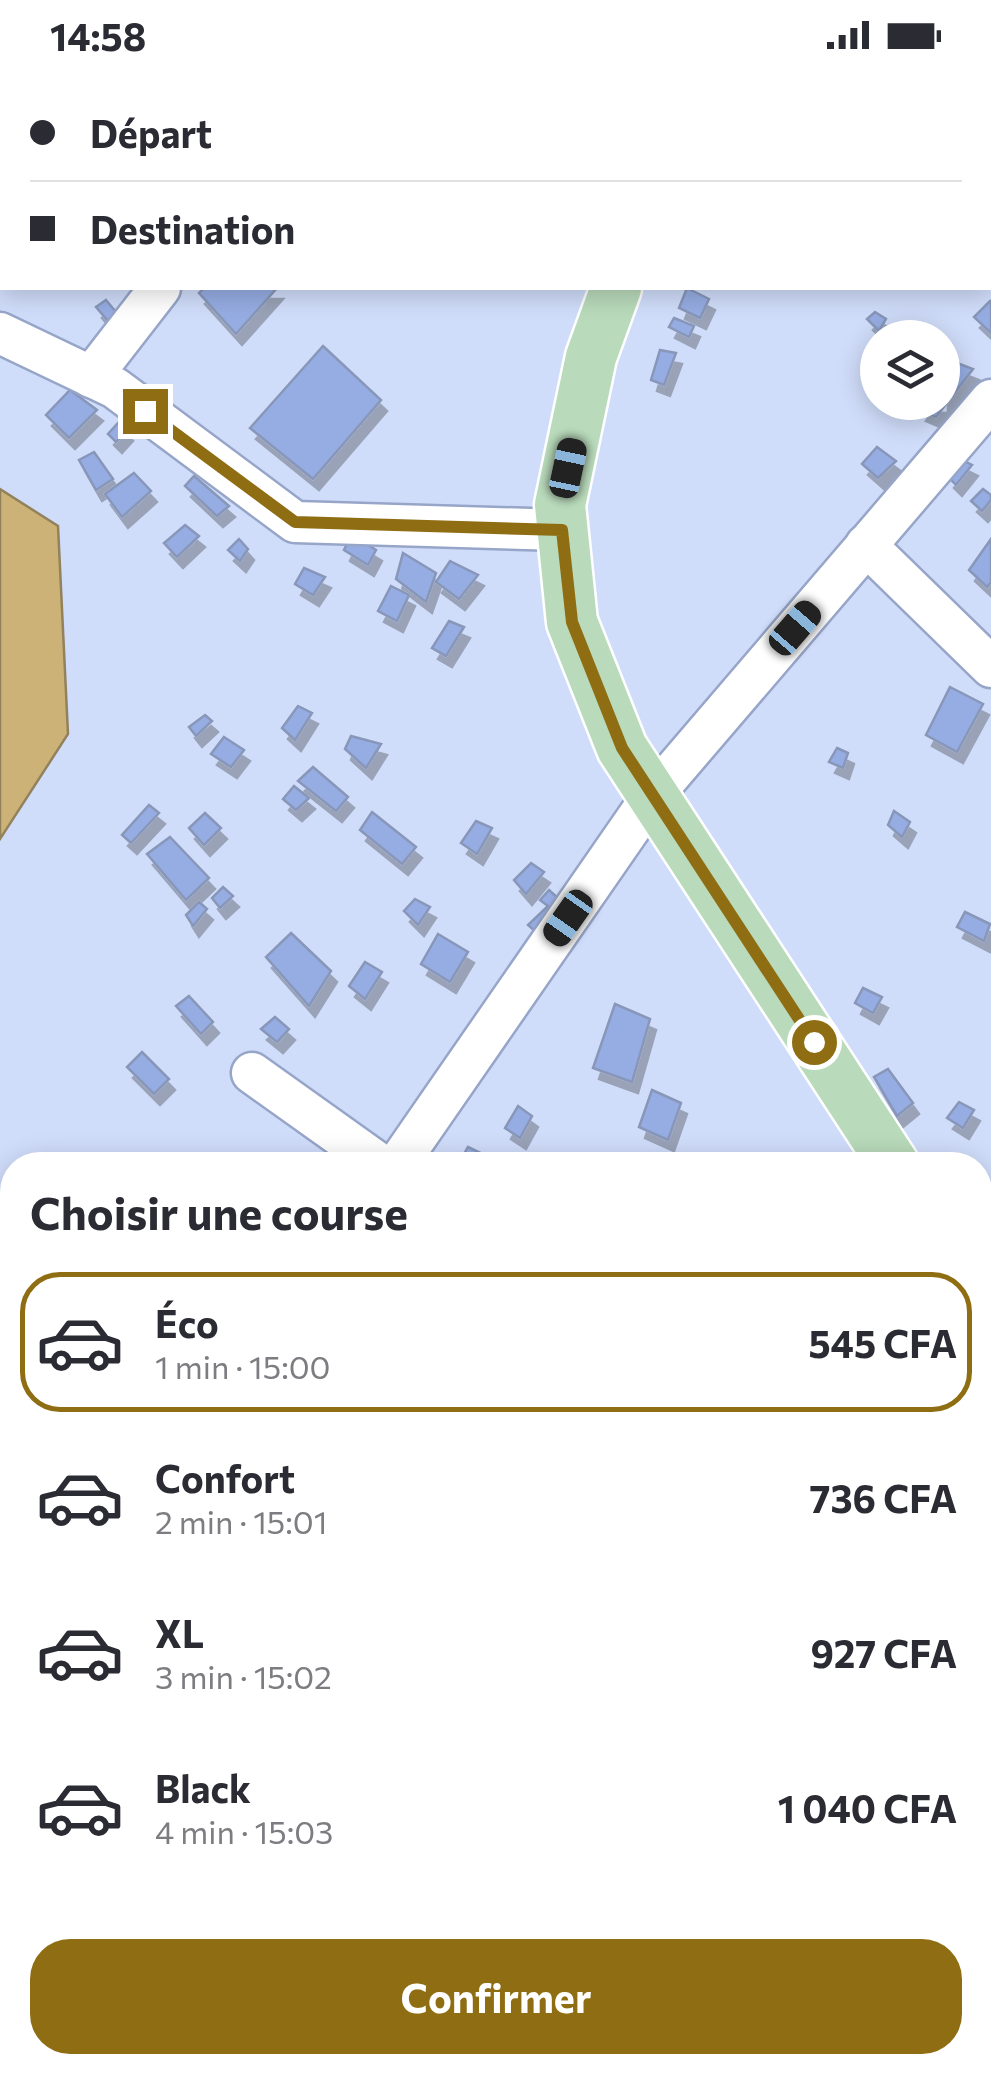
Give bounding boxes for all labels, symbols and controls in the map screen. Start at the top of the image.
text: 14:58 [50,12,146,59]
text: Départ [90,109,212,156]
text: Destination [90,205,295,252]
map controls [860,320,960,420]
button: layers [860,320,960,420]
route end [123,389,168,434]
car [547,436,589,500]
car [764,596,826,660]
car [539,885,597,951]
route start [792,1020,837,1065]
text: Choisir une course [30,1184,408,1239]
icon: car [35,1297,125,1387]
text: Éco [155,1299,219,1346]
text: 545 CFA [808,1319,957,1366]
text: 1 min · 15:00 [155,1346,330,1386]
icon: car [35,1452,125,1542]
text: Confort [155,1454,295,1501]
text: 736 CFA [810,1474,957,1521]
text: 2 min · 15:01 [155,1501,327,1541]
icon: car [35,1607,125,1697]
text: XL [155,1609,204,1656]
text: 927 CFA [811,1629,957,1676]
text: 3 min · 15:02 [155,1656,332,1696]
icon: car [35,1762,125,1852]
text: Black [155,1764,251,1811]
text: 1 040 CFA [778,1784,957,1831]
text: 4 min · 15:03 [155,1811,333,1851]
button: Confirmer [30,1939,962,2054]

